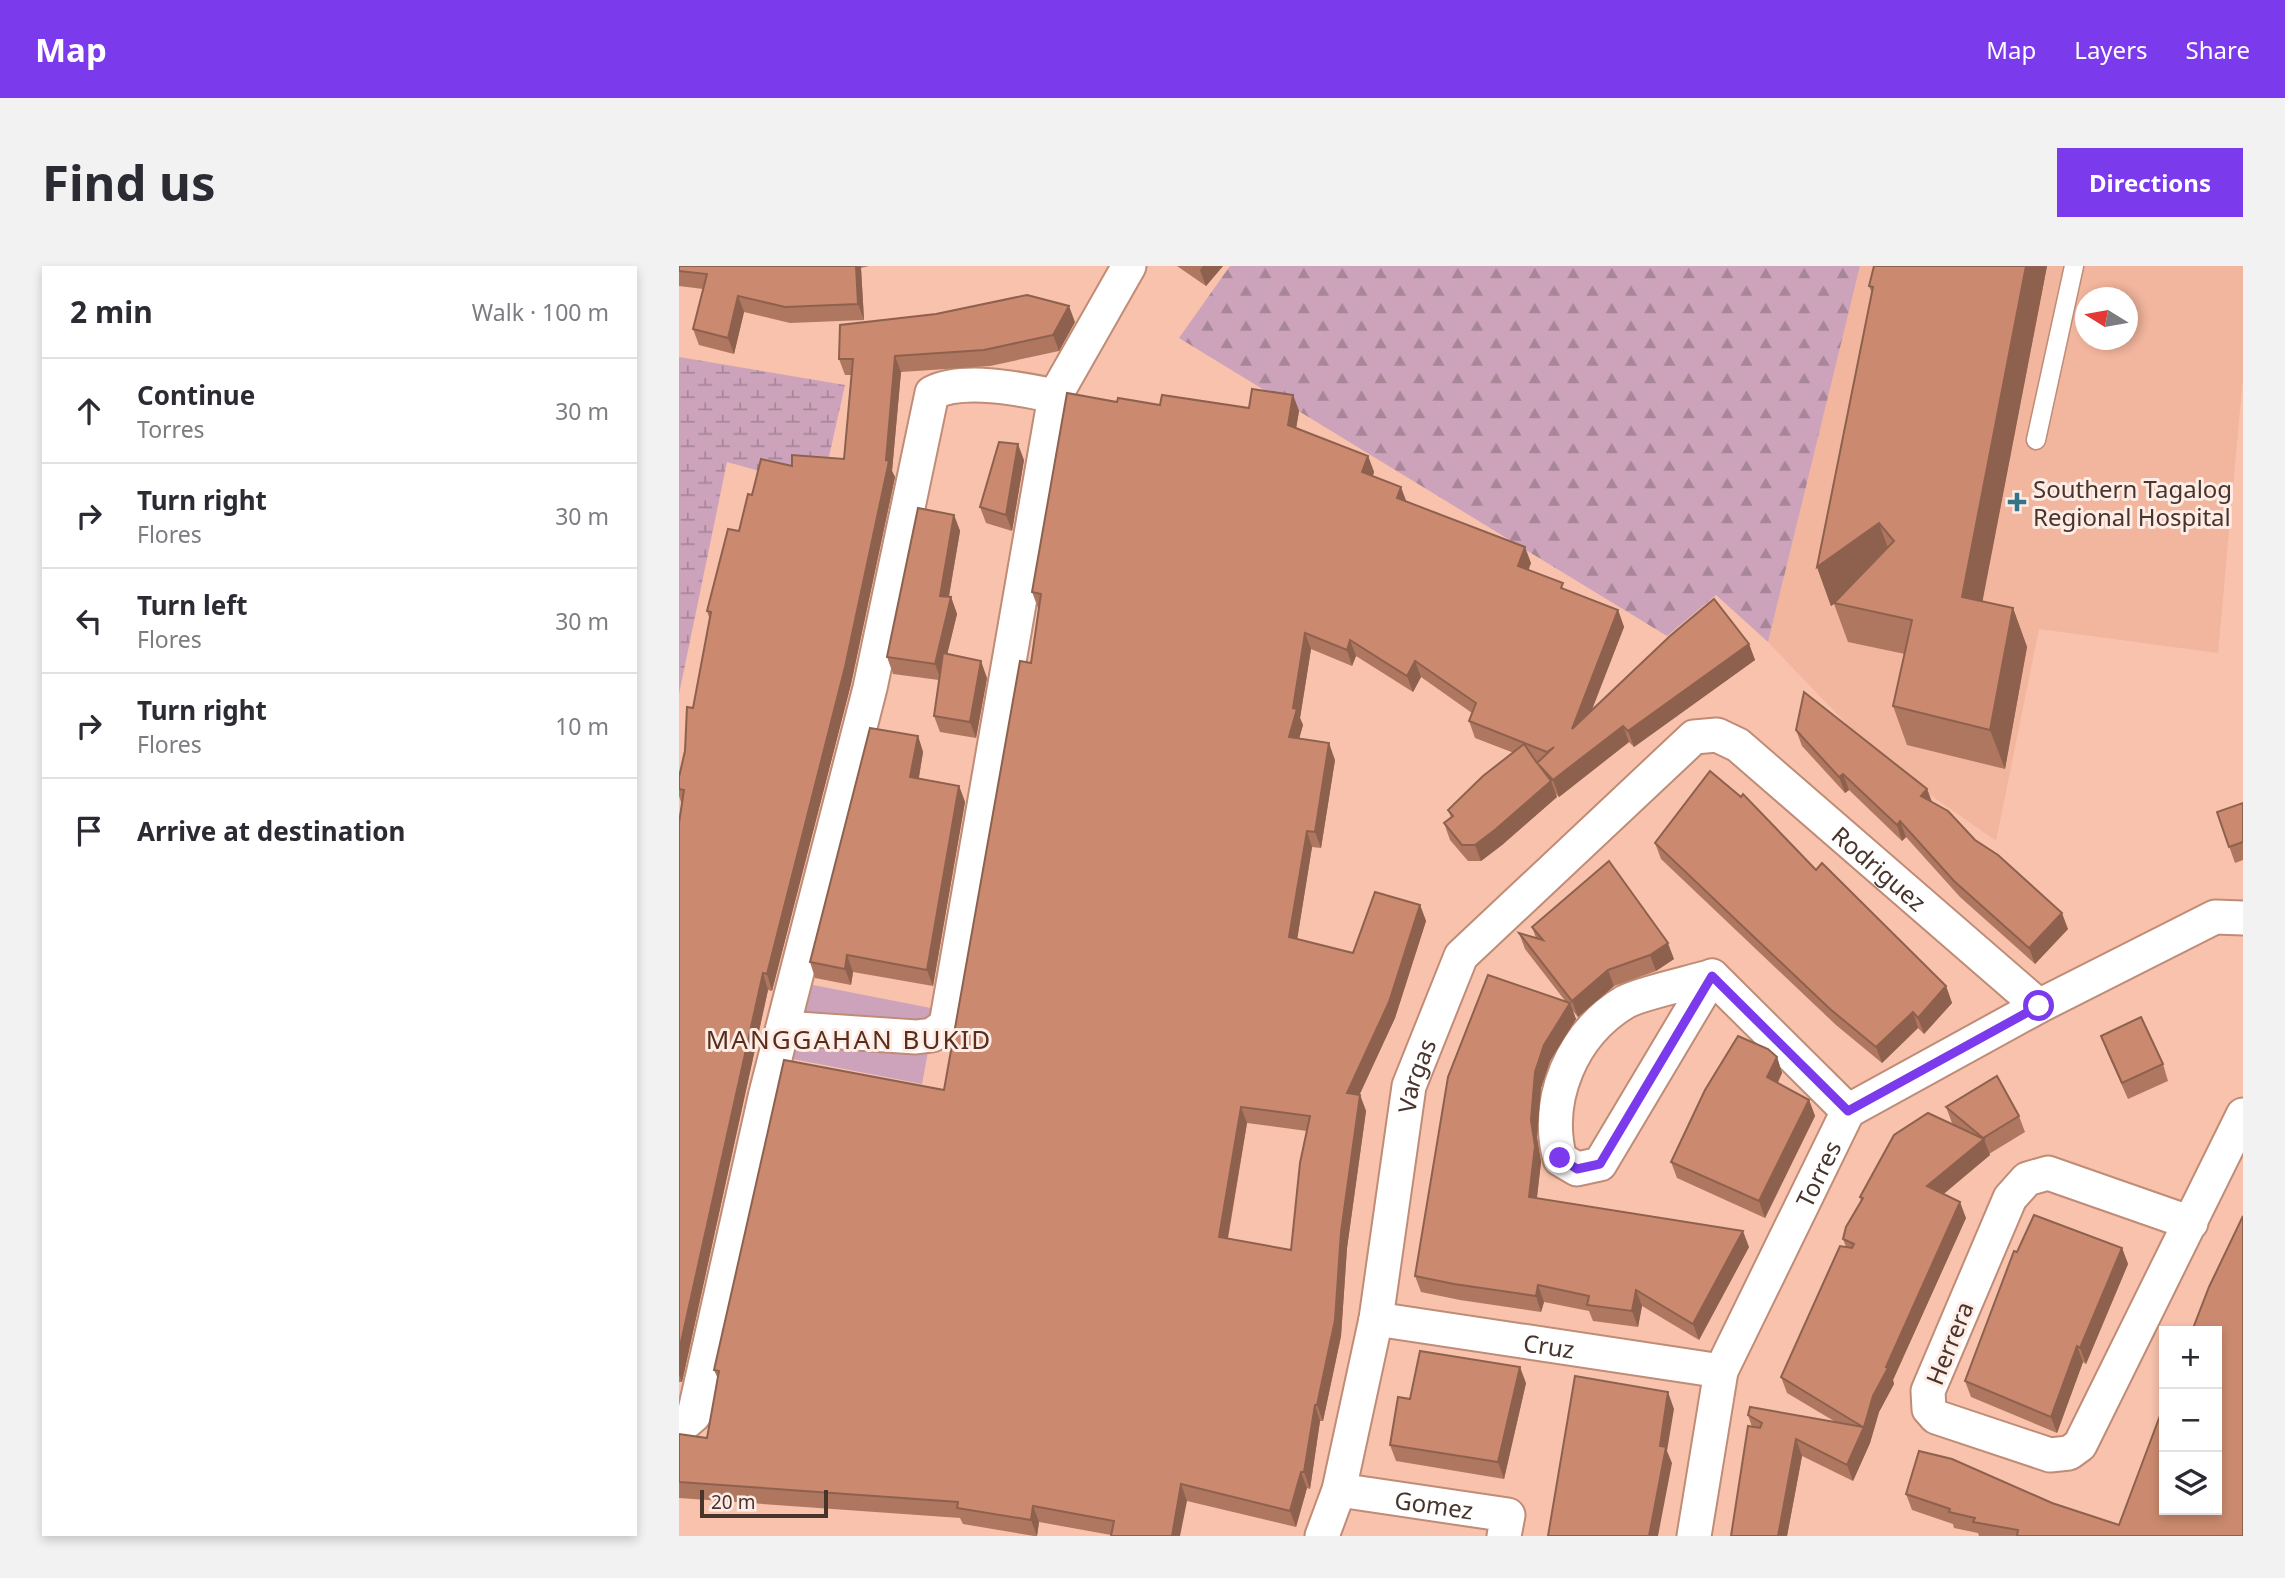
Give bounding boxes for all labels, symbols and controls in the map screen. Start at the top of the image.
text: Map [35,27,107,72]
text: Map [1986,33,2036,66]
text: Layers [2074,33,2148,66]
text: Share [2186,33,2250,66]
button: Directions [2057,148,2243,217]
text: Find us [42,149,216,215]
north arrow [2075,287,2138,350]
text: 2 min [70,291,153,332]
text: Walk · 100 m [472,296,609,328]
text: Continue [137,377,255,413]
icon: ahead [70,392,108,430]
text: 30 m [555,395,609,427]
text: Torres [137,413,205,445]
place label: Southern Tagalog Regional Hospital [2033,472,2232,533]
text: Turn right [137,482,267,518]
marker: Southern Tagalog Regional Hospital [2007,492,2027,512]
icon: right [70,497,108,535]
text: 30 m [555,500,609,532]
text: Flores [137,518,202,550]
text: Turn left [137,587,248,623]
icon: left [70,602,108,640]
text: 30 m [555,605,609,637]
text: Flores [137,623,202,655]
text: Turn right [137,692,267,728]
icon: right [70,707,108,745]
text: 10 m [555,710,609,742]
text: Flores [137,728,202,760]
icon: arrive [70,812,108,850]
text: Arrive at destination [137,813,406,849]
street label: Rodriguez [1826,818,1934,918]
route start [2023,990,2054,1021]
district label: MANGGAHAN BUKID [706,1021,992,1057]
street label: Vargas [1389,1033,1443,1115]
street label: Torres [1787,1135,1848,1212]
route end [1544,1142,1575,1173]
street label: Herrera [1917,1296,1981,1390]
street label: Cruz [1521,1325,1577,1365]
map controls [2159,1326,2222,1515]
button: + [2159,1326,2222,1389]
button: − [2159,1389,2222,1452]
button: layers [2159,1452,2222,1515]
street label: Gomez [1392,1482,1475,1526]
scale bar [700,1487,828,1519]
text: 20 m [711,1489,755,1515]

